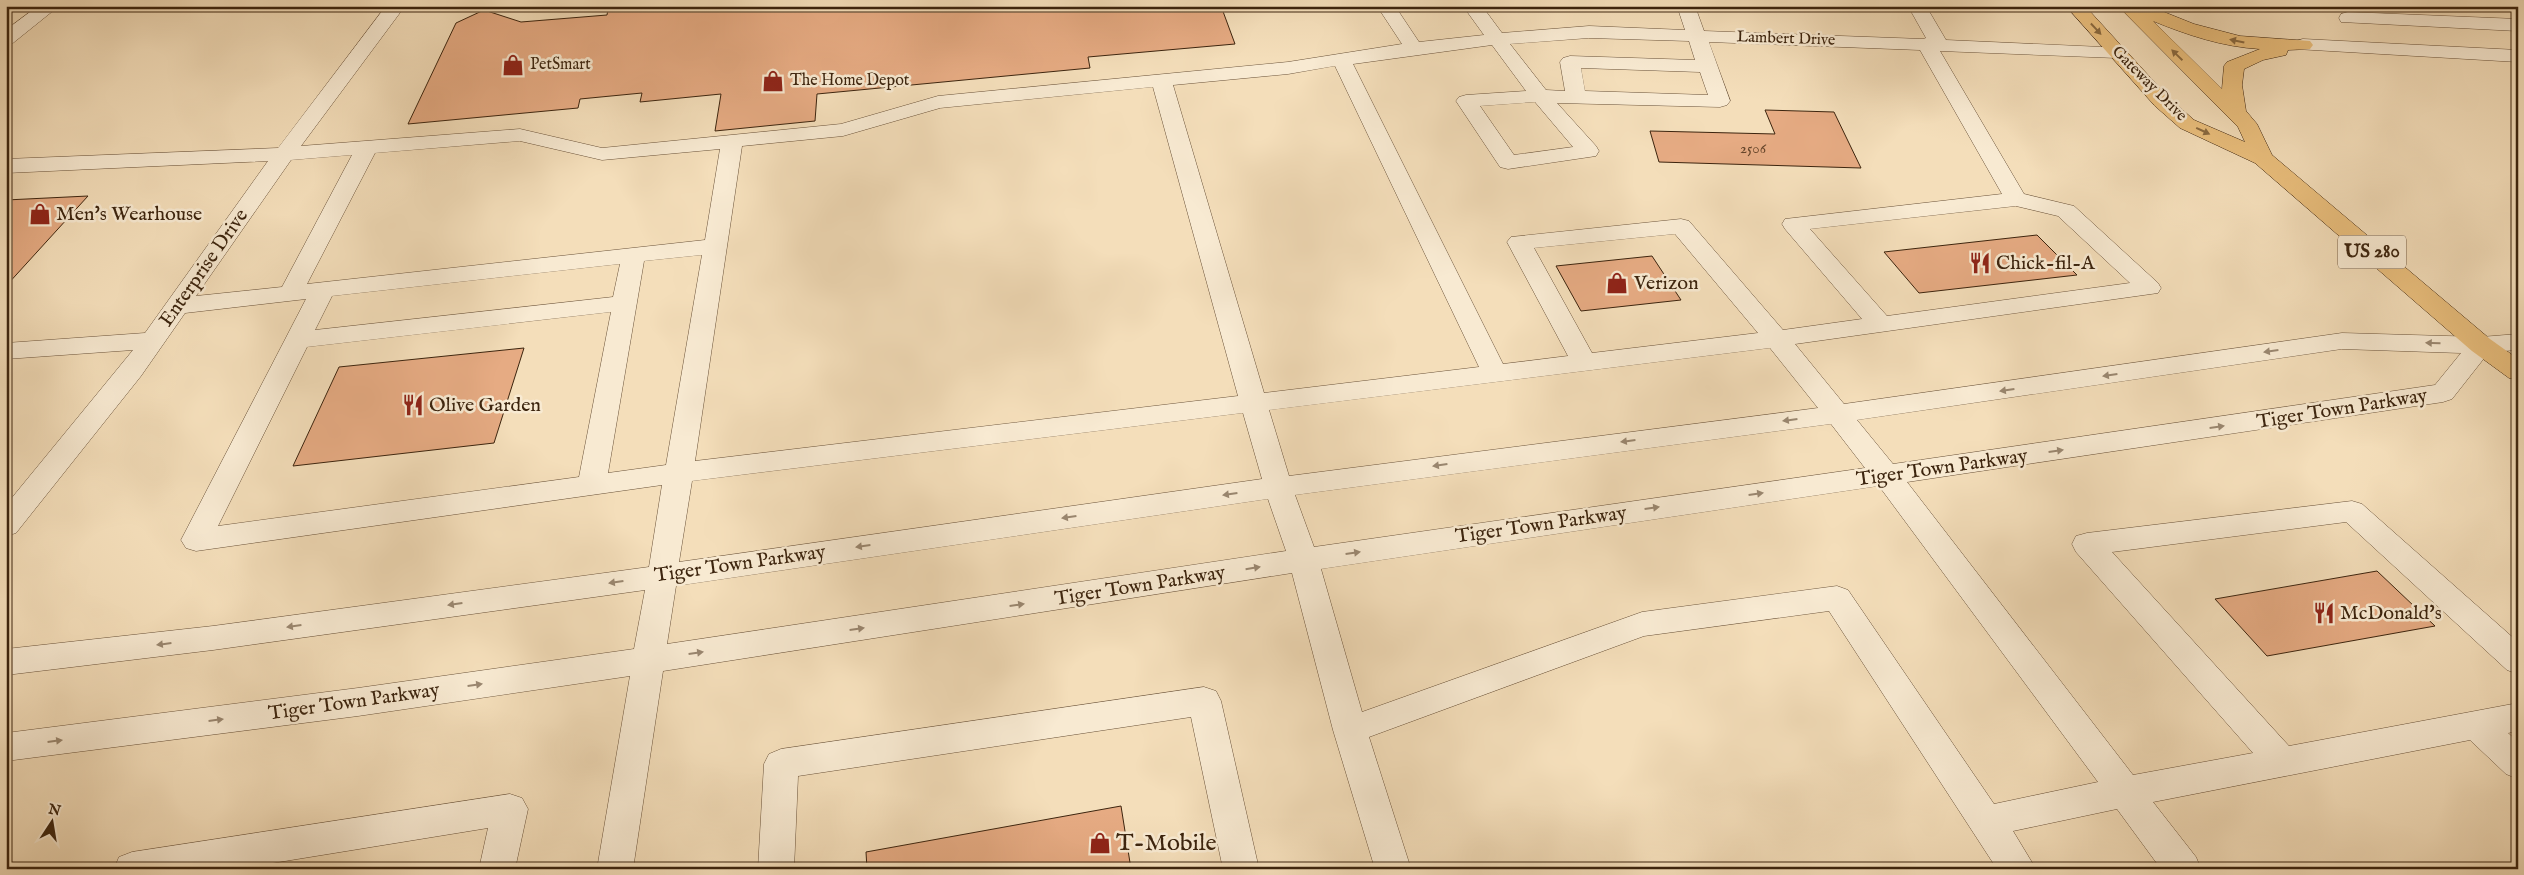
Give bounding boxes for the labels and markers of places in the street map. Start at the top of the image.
shop icon: PetSmart [500,52,526,78]
place label: PetSmart [530,55,591,75]
shop icon: The Home Depot [760,68,786,94]
place label: The Home Depot [790,71,910,91]
shop icon: Men's Wearhouse [27,201,53,227]
place label: Men's Wearhouse [56,202,202,227]
restaurant icon: Chick-fil-A [1967,250,1993,276]
place label: Chick-fil-A [1996,251,2095,276]
shop icon: Verizon [1604,270,1630,296]
place label: Verizon [1633,271,1699,296]
restaurant icon: Olive Garden [400,392,426,418]
place label: Olive Garden [429,393,541,418]
restaurant icon: McDonald's [2311,600,2337,626]
place label: McDonald's [2340,601,2442,626]
place label: T-Mobile [1116,828,1217,859]
shop icon: T-Mobile [1087,830,1113,856]

